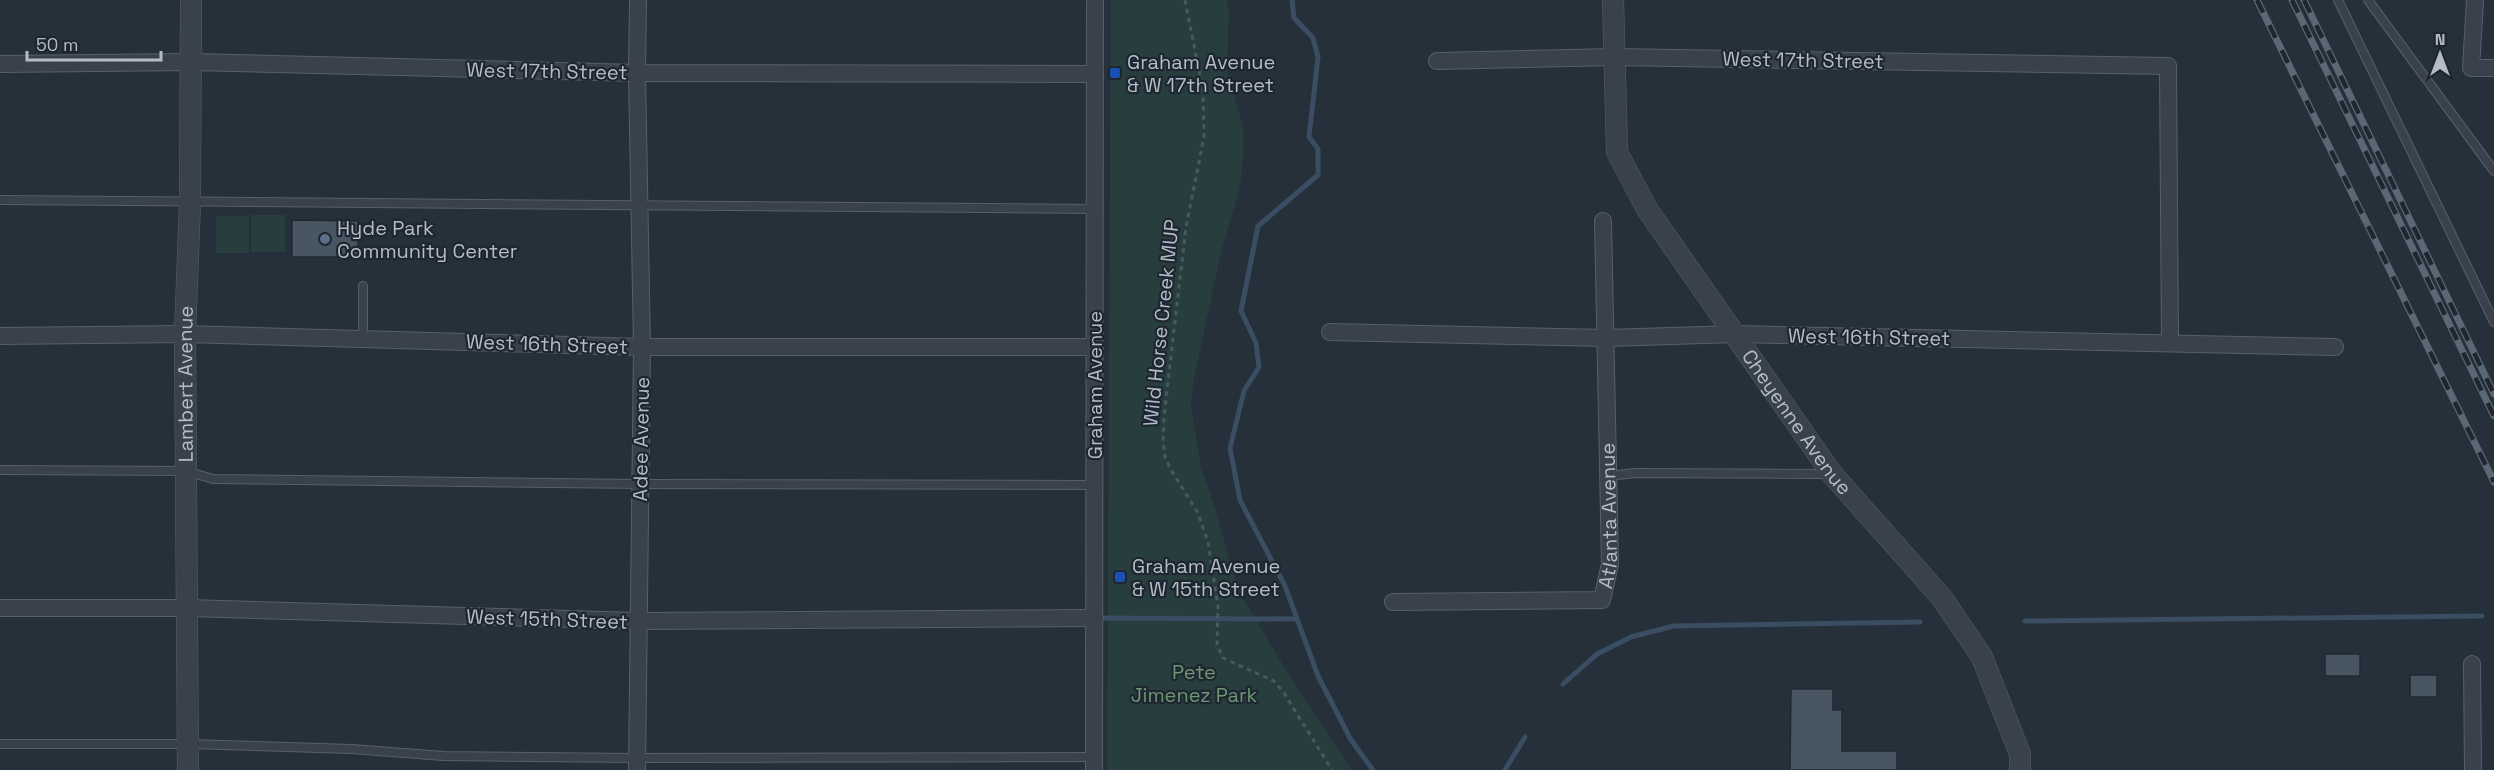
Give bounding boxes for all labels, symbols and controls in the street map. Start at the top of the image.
scale bar [27,24,160,62]
north arrow [2410,24,2470,84]
text: N [2435,29,2445,50]
text: 50 m [36,33,78,56]
street label: West 17th Street [1722,46,1884,74]
place label: Graham Avenue & W 17th Street [1127,49,1275,98]
street label: West 17th Street [466,57,628,85]
marker: Graham Avenue & W 17th Street [1108,66,1122,80]
place label: Hyde Park Community Center [337,215,517,264]
street label: Wild Horse Creek MUP [1137,218,1185,428]
marker: Hyde Park Community Center [318,232,332,246]
street label: Lambert Avenue [172,305,199,462]
street label: Graham Avenue [1082,311,1108,459]
street label: West 16th Street [1788,323,1950,351]
street label: West 16th Street [466,328,628,360]
street label: Cheyenne Avenue [1736,344,1858,500]
street label: Adee Avenue [627,376,655,502]
street label: Atlanta Avenue [1592,443,1623,591]
place label: Graham Avenue & W 15th Street [1132,553,1280,602]
marker: Graham Avenue & W 15th Street [1113,570,1127,584]
street label: West 15th Street [466,603,628,635]
park label: Pete Jimenez Park [1131,659,1258,708]

